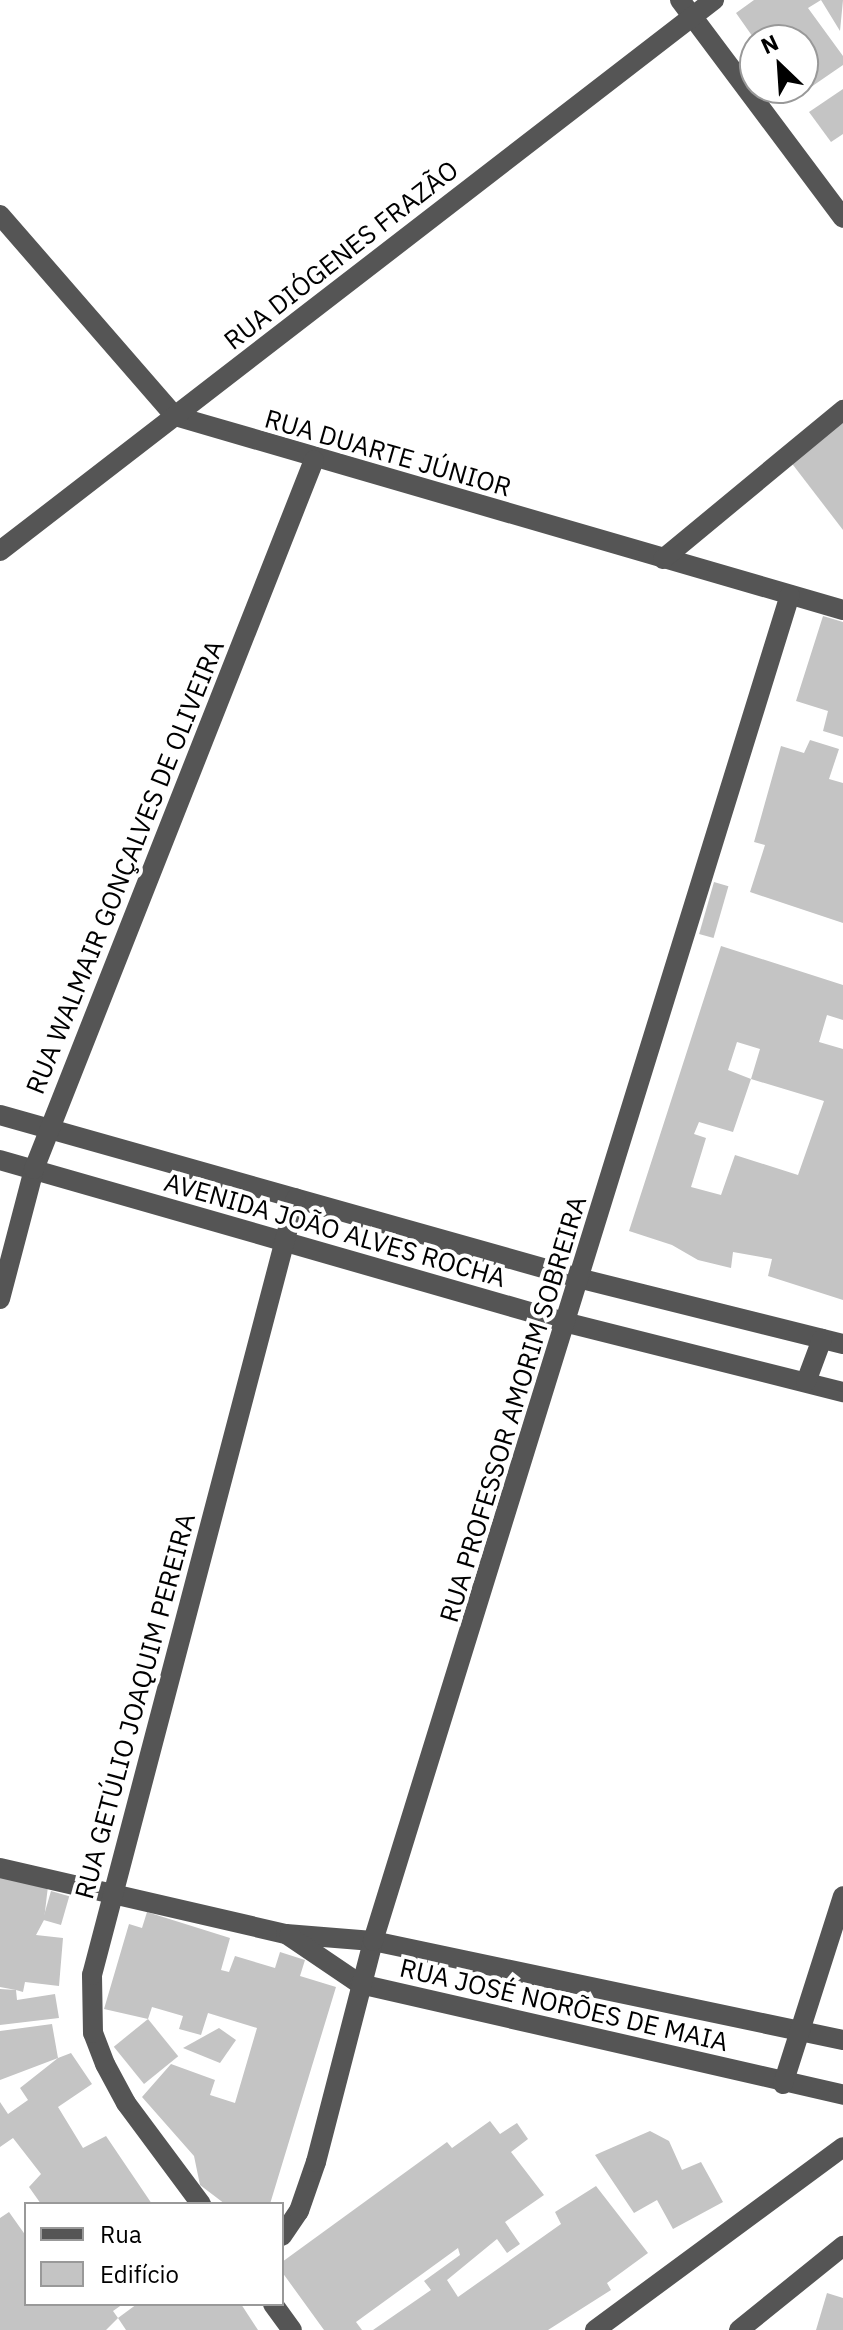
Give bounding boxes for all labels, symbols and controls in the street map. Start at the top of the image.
north arrow [739,24,819,104]
text: N [756,27,783,60]
street label: RUA DIÓGENES FRAZÃO [218,154,464,356]
street label: RUA DUARTE JÚNIOR [261,403,515,503]
street label: RUA WALMAIR GONÇALVES DE OLIVEIRA [19,636,231,1098]
street label: AVENIDA JOÃO ALVES ROCHA [161,1166,509,1294]
street label: RUA PROFESSOR AMORIM SOBREIRA [433,1192,593,1626]
street label: RUA GETÚLIO JOAQUIM PEREIRA [68,1510,202,1902]
street label: RUA JOSÉ NORÕES DE MAIA [397,1952,731,2058]
legend [24,2202,284,2306]
text: Rua [100,2218,142,2250]
text: Edifício [100,2258,179,2290]

